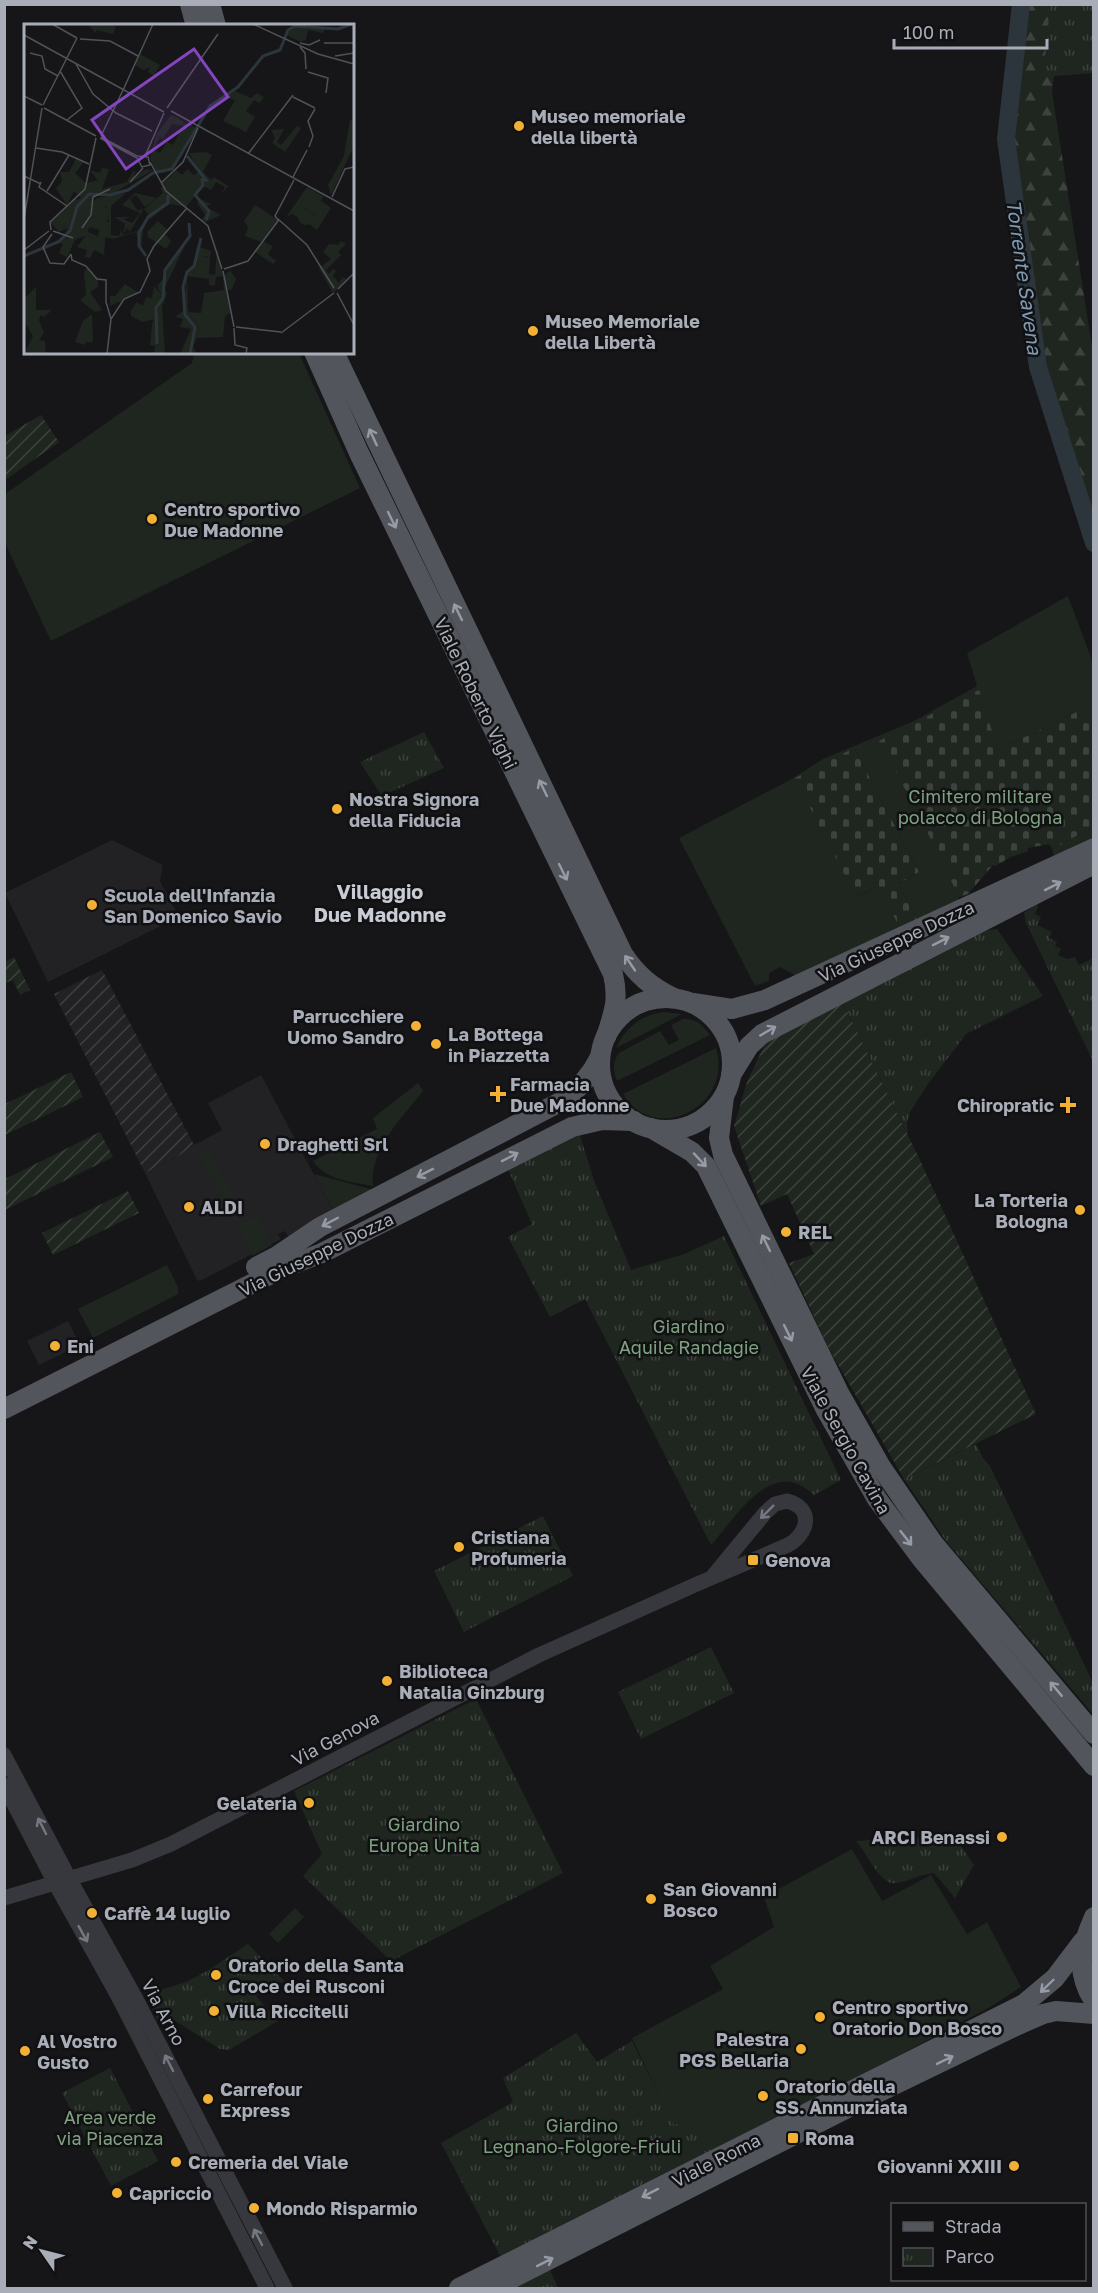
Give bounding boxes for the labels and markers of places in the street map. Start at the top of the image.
place label: Museo memoriale della libertà [531,105,686,148]
marker: Museo memoriale della libertà [512,119,526,133]
place label: Museo Memoriale della Libertà [545,310,700,353]
marker: Museo Memoriale della Libertà [526,324,540,338]
place label: Centro sportivo Due Madonne [164,498,300,541]
marker: Centro sportivo Due Madonne [145,512,159,526]
place label: Nostra Signora della Fiducia [349,788,479,831]
marker: Nostra Signora della Fiducia [330,802,344,816]
place label: Scuola dell'Infanzia San Domenico Savio [104,884,282,927]
marker: Scuola dell'Infanzia San Domenico Savio [85,898,99,912]
place label: Parrucchiere Uomo Sandro [287,1005,404,1048]
marker: Parrucchiere Uomo Sandro [409,1019,423,1033]
place label: La Bottega in Piazzetta [448,1023,549,1066]
marker: La Bottega in Piazzetta [429,1037,443,1051]
place label: Farmacia Due Madonne [510,1073,630,1116]
marker: Farmacia Due Madonne [491,1087,505,1101]
place label: Chiropratic [957,1094,1054,1116]
marker: Chiropratic [1059,1096,1077,1114]
place label: Draghetti Srl [277,1133,388,1155]
marker: Draghetti Srl [258,1137,272,1151]
place label: La Torteria Bologna [974,1189,1068,1232]
place label: ALDI [201,1196,243,1218]
marker: ALDI [182,1200,196,1214]
marker: La Torteria Bologna [1073,1203,1087,1217]
place label: REL [798,1221,832,1243]
marker: REL [779,1225,793,1239]
place label: Eni [67,1335,94,1357]
marker: Eni [48,1339,62,1353]
place label: Cristiana Profumeria [471,1526,567,1569]
marker: Cristiana Profumeria [452,1540,466,1554]
place label: Genova [765,1549,831,1571]
marker: Genova [746,1553,760,1567]
place label: Biblioteca Natalia Ginzburg [399,1660,545,1703]
marker: Biblioteca Natalia Ginzburg [380,1674,394,1688]
place label: Gelateria [216,1792,297,1814]
marker: Gelateria [302,1796,316,1810]
place label: ARCI Benassi [872,1826,990,1848]
marker: ARCI Benassi [995,1830,1009,1844]
place label: San Giovanni Bosco [663,1878,777,1921]
marker: San Giovanni Bosco [644,1892,658,1906]
place label: Caffè 14 luglio [104,1902,231,1924]
marker: Caffè 14 luglio [85,1906,99,1920]
place label: Oratorio della Santa Croce dei Rusconi [228,1954,404,1997]
marker: Oratorio della Santa Croce dei Rusconi [209,1968,223,1982]
place label: Centro sportivo Oratorio Don Bosco [832,1996,1002,2039]
place label: Villa Riccitelli [226,2000,349,2022]
marker: Villa Riccitelli [207,2004,221,2018]
marker: Centro sportivo Oratorio Don Bosco [813,2010,827,2024]
place label: Palestra PGS Bellaria [679,2028,789,2071]
place label: Al Vostro Gusto [37,2030,118,2073]
marker: Palestra PGS Bellaria [794,2042,808,2056]
marker: Al Vostro Gusto [18,2044,32,2058]
place label: Oratorio della SS. Annunziata [775,2075,908,2118]
place label: Carrefour Express [220,2078,303,2121]
marker: Oratorio della SS. Annunziata [756,2089,770,2103]
marker: Carrefour Express [201,2092,215,2106]
place label: Roma [805,2127,854,2149]
marker: Roma [786,2131,800,2145]
place label: Cremeria del Viale [188,2151,349,2173]
marker: Cremeria del Viale [169,2155,183,2169]
place label: Giovanni XXIII [877,2155,1002,2177]
marker: Giovanni XXIII [1007,2159,1021,2173]
place label: Capriccio [129,2182,212,2204]
marker: Capriccio [110,2186,124,2200]
place label: Mondo Risparmio [266,2197,418,2219]
marker: Mondo Risparmio [247,2201,261,2215]

